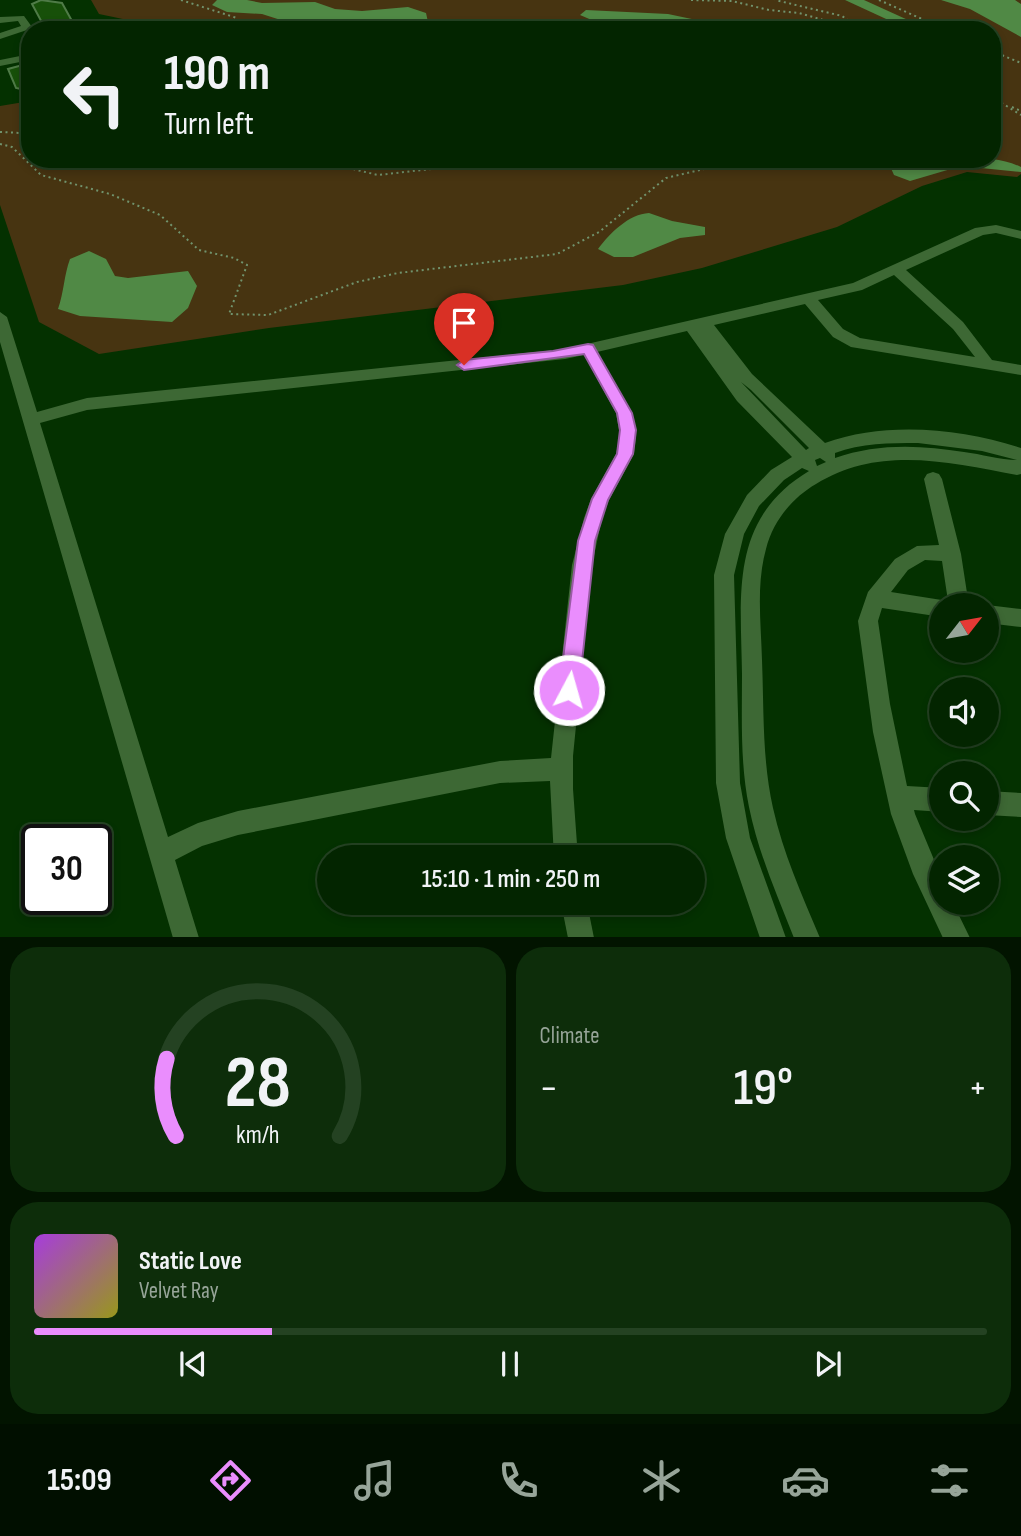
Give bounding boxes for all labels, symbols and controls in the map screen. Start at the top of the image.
text: 190 m [164,45,270,104]
icon: left [49,49,140,140]
text: Turn left [164,105,254,144]
pin [434,293,494,365]
icon: arrive [445,304,483,342]
north arrow [929,593,999,663]
map controls [929,593,999,915]
position arrow [532,653,606,727]
button: sound [929,677,999,747]
button: search [929,761,999,831]
speed limit sign: 30 [21,824,112,915]
button: layers [929,845,999,915]
text: 15:10 · 1 min · 250 m [422,864,600,895]
text: Climate [540,1022,599,1050]
text: 28 [225,1040,291,1128]
text: 19° [734,1057,793,1120]
text: − [540,1066,558,1111]
text: + [968,1066,987,1111]
text: km/h [236,1119,279,1150]
text: Static Love [139,1246,242,1277]
text: Velvet Ray [139,1277,219,1305]
icon: previous [174,1345,212,1383]
icon: pause [491,1345,529,1383]
icon: next [809,1345,847,1383]
icon: directions [206,1456,255,1505]
icon: music [350,1456,399,1505]
icon: phone [494,1456,543,1505]
icon: climate [637,1456,686,1505]
icon: car [781,1456,830,1505]
icon: filters [925,1456,974,1505]
text: 15:09 [47,1461,112,1500]

